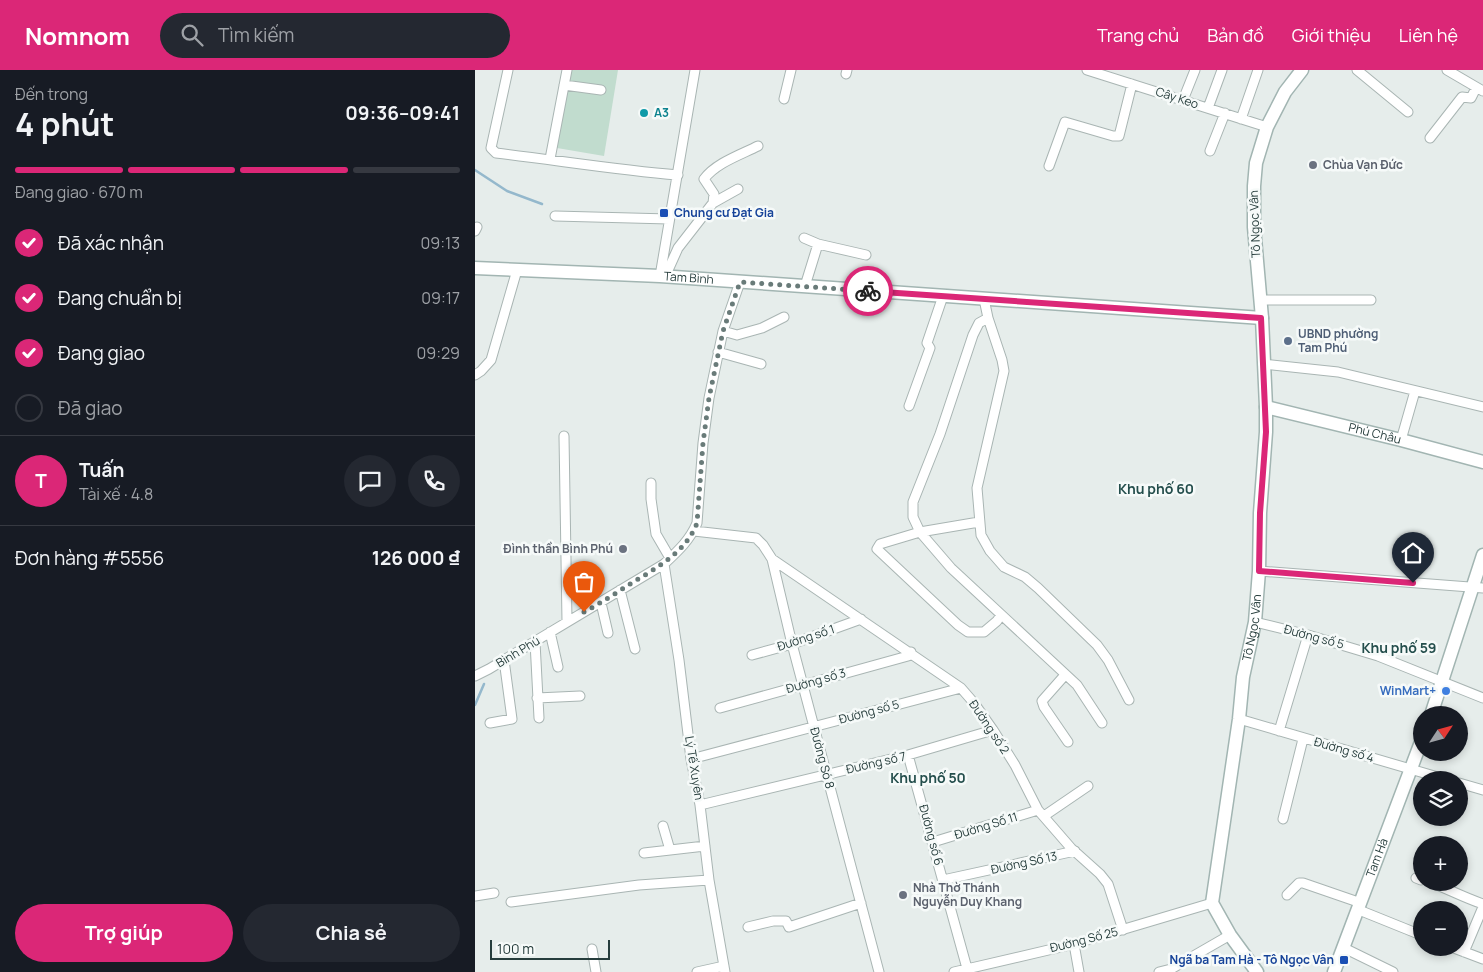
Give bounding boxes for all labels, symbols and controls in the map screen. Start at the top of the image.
search box [160,13,510,58]
text: Nomnom [25,19,130,52]
icon: search [178,21,206,49]
text: Tìm kiếm [218,22,294,48]
text: Trang chủ [1097,23,1179,47]
text: Bản đồ [1207,23,1264,47]
text: Giới thiệu [1292,23,1371,47]
text: Liên hệ [1399,23,1458,47]
text: Đến trong [15,83,88,105]
street label: Cây Keo [1153,83,1201,112]
text: 09:36–09:41 [345,100,460,126]
text: 4 phút [15,102,114,146]
place label: A3 [654,104,669,121]
marker: A3 [638,107,650,119]
place label: Chùa Vạn Đức [1323,156,1403,173]
marker: Chùa Vạn Đức [1307,159,1319,171]
text: Đang giao · 670 m [15,181,143,203]
street label: Tô Ngọc Vân [1245,190,1264,258]
place label: Chung cư Đạt Gia [674,204,774,221]
marker: Chung cư Đạt Gia [658,207,670,219]
icon: check [15,229,43,257]
text: Đã xác nhận [58,230,164,256]
text: 09:13 [420,232,460,254]
courier [843,266,893,316]
street label: Tam Bình [663,267,714,288]
icon: bike [854,277,882,305]
icon: check [15,284,43,312]
text: Đang chuẩn bị [58,285,182,311]
text: 09:17 [421,287,460,309]
place label: UBND phường Tam Phú [1298,325,1378,356]
marker: UBND phường Tam Phú [1282,335,1294,347]
icon: check [15,339,43,367]
text: Đang giao [58,340,145,366]
text: 09:29 [416,342,460,364]
text: Đã giao [58,395,122,421]
street label: Phú Châu [1347,419,1403,448]
button: chat [344,455,396,507]
button: phone [408,455,460,507]
text: Tuấn [79,457,124,483]
text: T [35,468,47,494]
district label: Khu phố 60 [1118,479,1194,498]
text: Tài xế · 4.8 [79,483,153,505]
pin [1392,532,1434,583]
icon: home [1399,539,1427,567]
place label: Đình thần Bình Phú [503,540,613,557]
marker: Đình thần Bình Phú [617,543,629,555]
text: Đơn hàng #5556 [15,545,164,571]
text: 126 000 ₫ [372,545,460,571]
pin [563,561,605,612]
icon: bag [570,568,598,596]
street label: Tô Ngọc Vân [1238,593,1265,663]
street label: Đường số 1 [775,620,837,655]
street label: Đường số 5 [1282,620,1346,653]
street label: Bình Phú [493,632,543,671]
district label: Khu phố 59 [1361,638,1437,657]
street label: Đường số 3 [784,664,848,697]
place label: WinMart+ [1380,682,1436,699]
marker: WinMart+ [1440,685,1452,697]
street label: Đường số 5 [837,695,901,728]
street label: Đường số 2 [965,696,1014,757]
north arrow [1413,706,1467,761]
map controls [1413,706,1468,956]
street label: Đường Só 8 [806,725,839,790]
street label: Đường số 4 [1312,733,1376,766]
street label: Lý Tế Xuyên [681,735,708,801]
street label: Đường số 7 [844,747,907,778]
district label: Khu phố 50 [890,768,966,787]
button: layers [1413,771,1468,826]
street label: Đường số 6 [915,803,948,867]
street label: Đường Số 11 [952,808,1020,843]
street label: Tam Hà [1362,836,1392,880]
button: + [1413,836,1468,891]
street label: Đường Số 13 [989,847,1059,878]
place label: Nhà Thờ Thánh Nguyễn Duy Khang [913,879,1022,910]
marker: Nhà Thờ Thánh Nguyễn Duy Khang [897,889,909,901]
button: − [1413,901,1468,956]
button: Trợ giúp [15,904,233,962]
button: Chia sẻ [243,904,460,962]
street label: Đường Số 25 [1048,923,1120,956]
scale bar [490,937,610,960]
text: 100 m [497,939,534,958]
place label: Ngã ba Tam Hà - Tô Ngọc Vân [1170,951,1334,968]
marker: Ngã ba Tam Hà - Tô Ngọc Vân [1338,954,1350,966]

